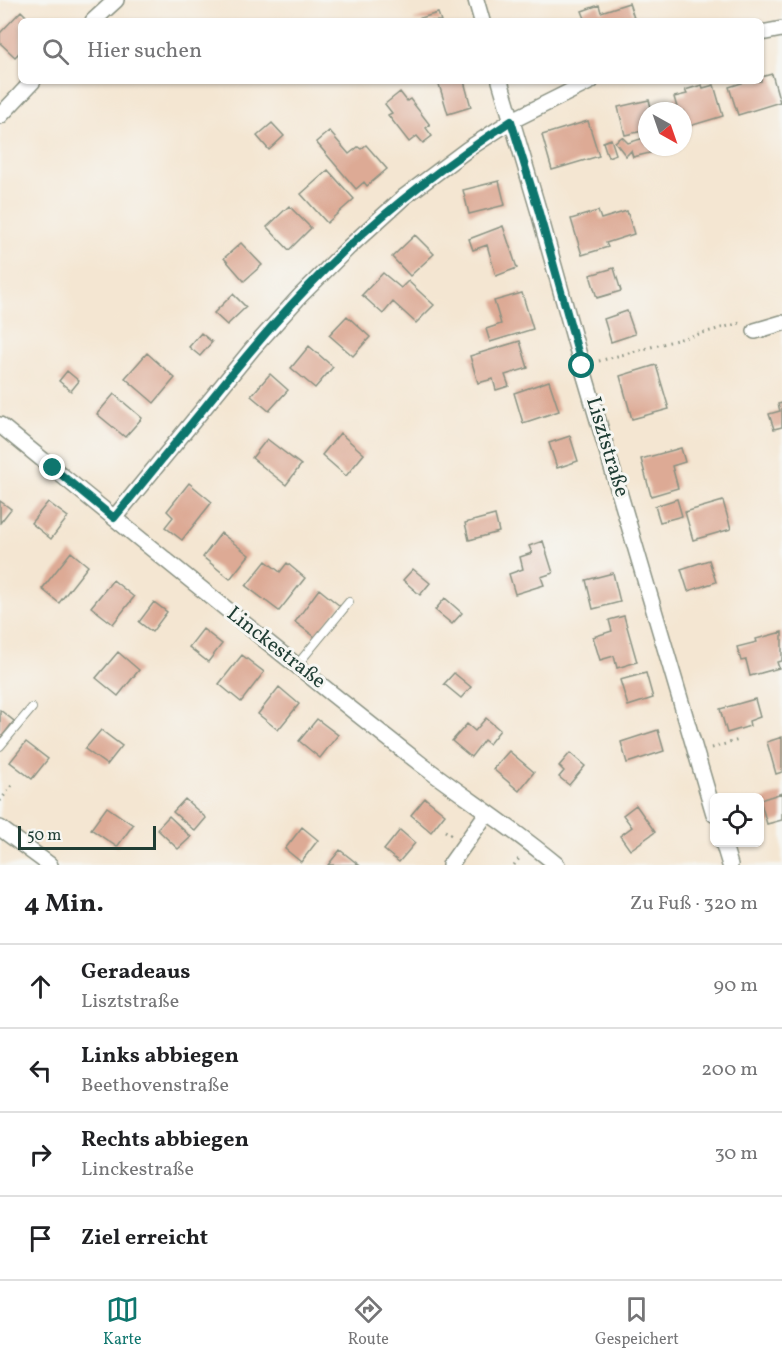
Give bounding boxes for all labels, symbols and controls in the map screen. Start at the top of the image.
search box [18,18,764,84]
icon: search [39,35,72,68]
text: Hier suchen [87,36,202,67]
north arrow [638,102,692,156]
route start [568,352,594,378]
street label: Lisztstraße [578,393,636,501]
route end [39,454,65,480]
street label: Linckestraße [220,600,332,696]
map controls [710,793,764,847]
button: locate [710,793,764,847]
scale bar [18,823,156,850]
text: 50 m [27,825,61,847]
text: 4 Min. [24,886,104,922]
text: Zu Fuß · 320 m [630,890,758,918]
text: Geradeaus [81,957,191,988]
icon: ahead [24,970,57,1003]
text: 90 m [714,972,758,1000]
text: Lisztstraße [81,988,179,1016]
text: Links abbiegen [81,1041,239,1072]
icon: left [24,1054,57,1087]
text: 200 m [701,1056,758,1084]
text: Beethovenstraße [81,1072,229,1100]
text: Rechts abbiegen [81,1125,249,1156]
icon: right [24,1138,57,1171]
text: 30 m [714,1140,758,1168]
text: Linckestraße [81,1156,194,1184]
icon: arrive [24,1222,57,1255]
text: Ziel erreicht [81,1223,208,1254]
tab: Karte [103,1293,142,1351]
tab: Route [348,1293,389,1351]
tab: Gespeichert [595,1293,679,1351]

